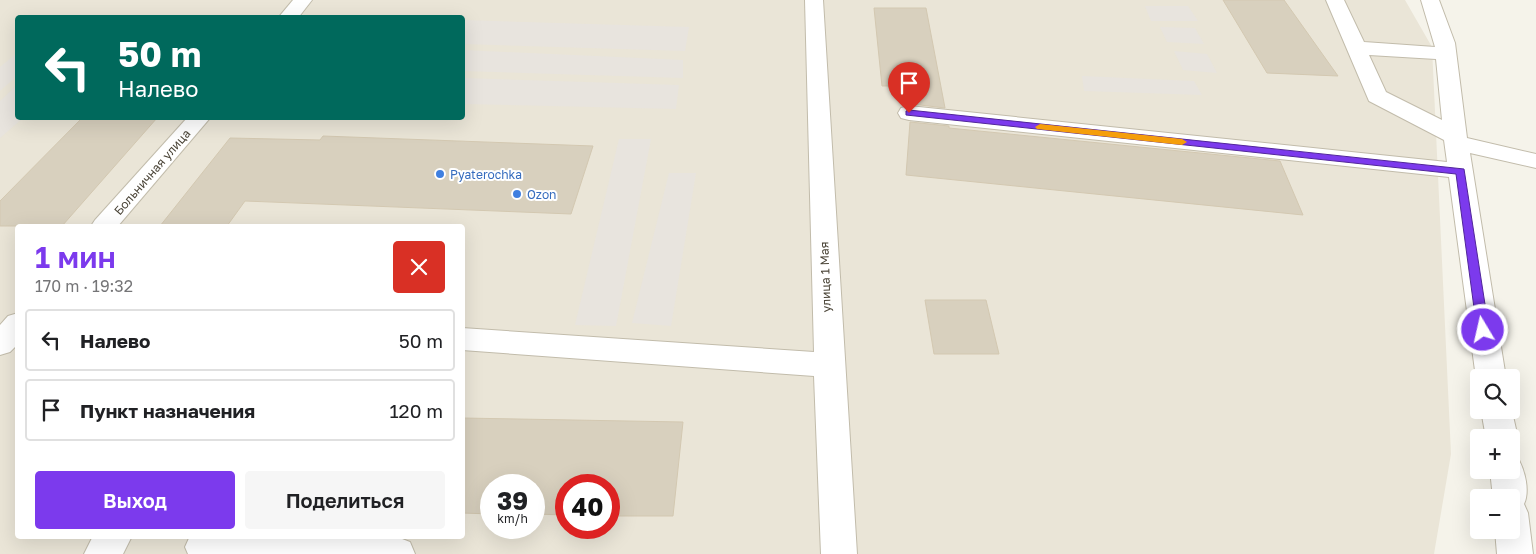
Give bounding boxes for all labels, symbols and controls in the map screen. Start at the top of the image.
text: 50 m [118,33,201,75]
icon: left [35,35,100,100]
pin [888,62,930,113]
icon: arrive [895,69,923,97]
text: Налево [118,75,198,102]
street label: Больничная улица [111,126,193,218]
place label: Pyaterochka [450,167,522,182]
marker: Pyaterochka [434,168,446,180]
place label: Ozon [527,187,556,202]
marker: Ozon [511,188,523,200]
text: 1 мин [35,239,116,275]
button: close [393,241,445,293]
street label: улица 1 Мая [816,241,834,313]
text: 170 m · 19:32 [35,276,133,296]
position arrow [1456,303,1508,355]
icon: left [37,326,65,354]
text: Налево [80,329,150,352]
text: 50 m [399,329,443,352]
map controls [1470,369,1520,539]
button: search [1470,369,1520,419]
icon: arrive [37,396,65,424]
text: Пункт назначения [80,399,255,422]
text: 120 m [389,399,443,422]
button: + [1470,429,1520,479]
button: Выход [35,471,235,529]
button: Поделиться [245,471,445,529]
speed limit sign: 40 [555,474,620,539]
text: 39 [497,485,528,516]
button: − [1470,489,1520,539]
text: km/h [497,511,528,526]

